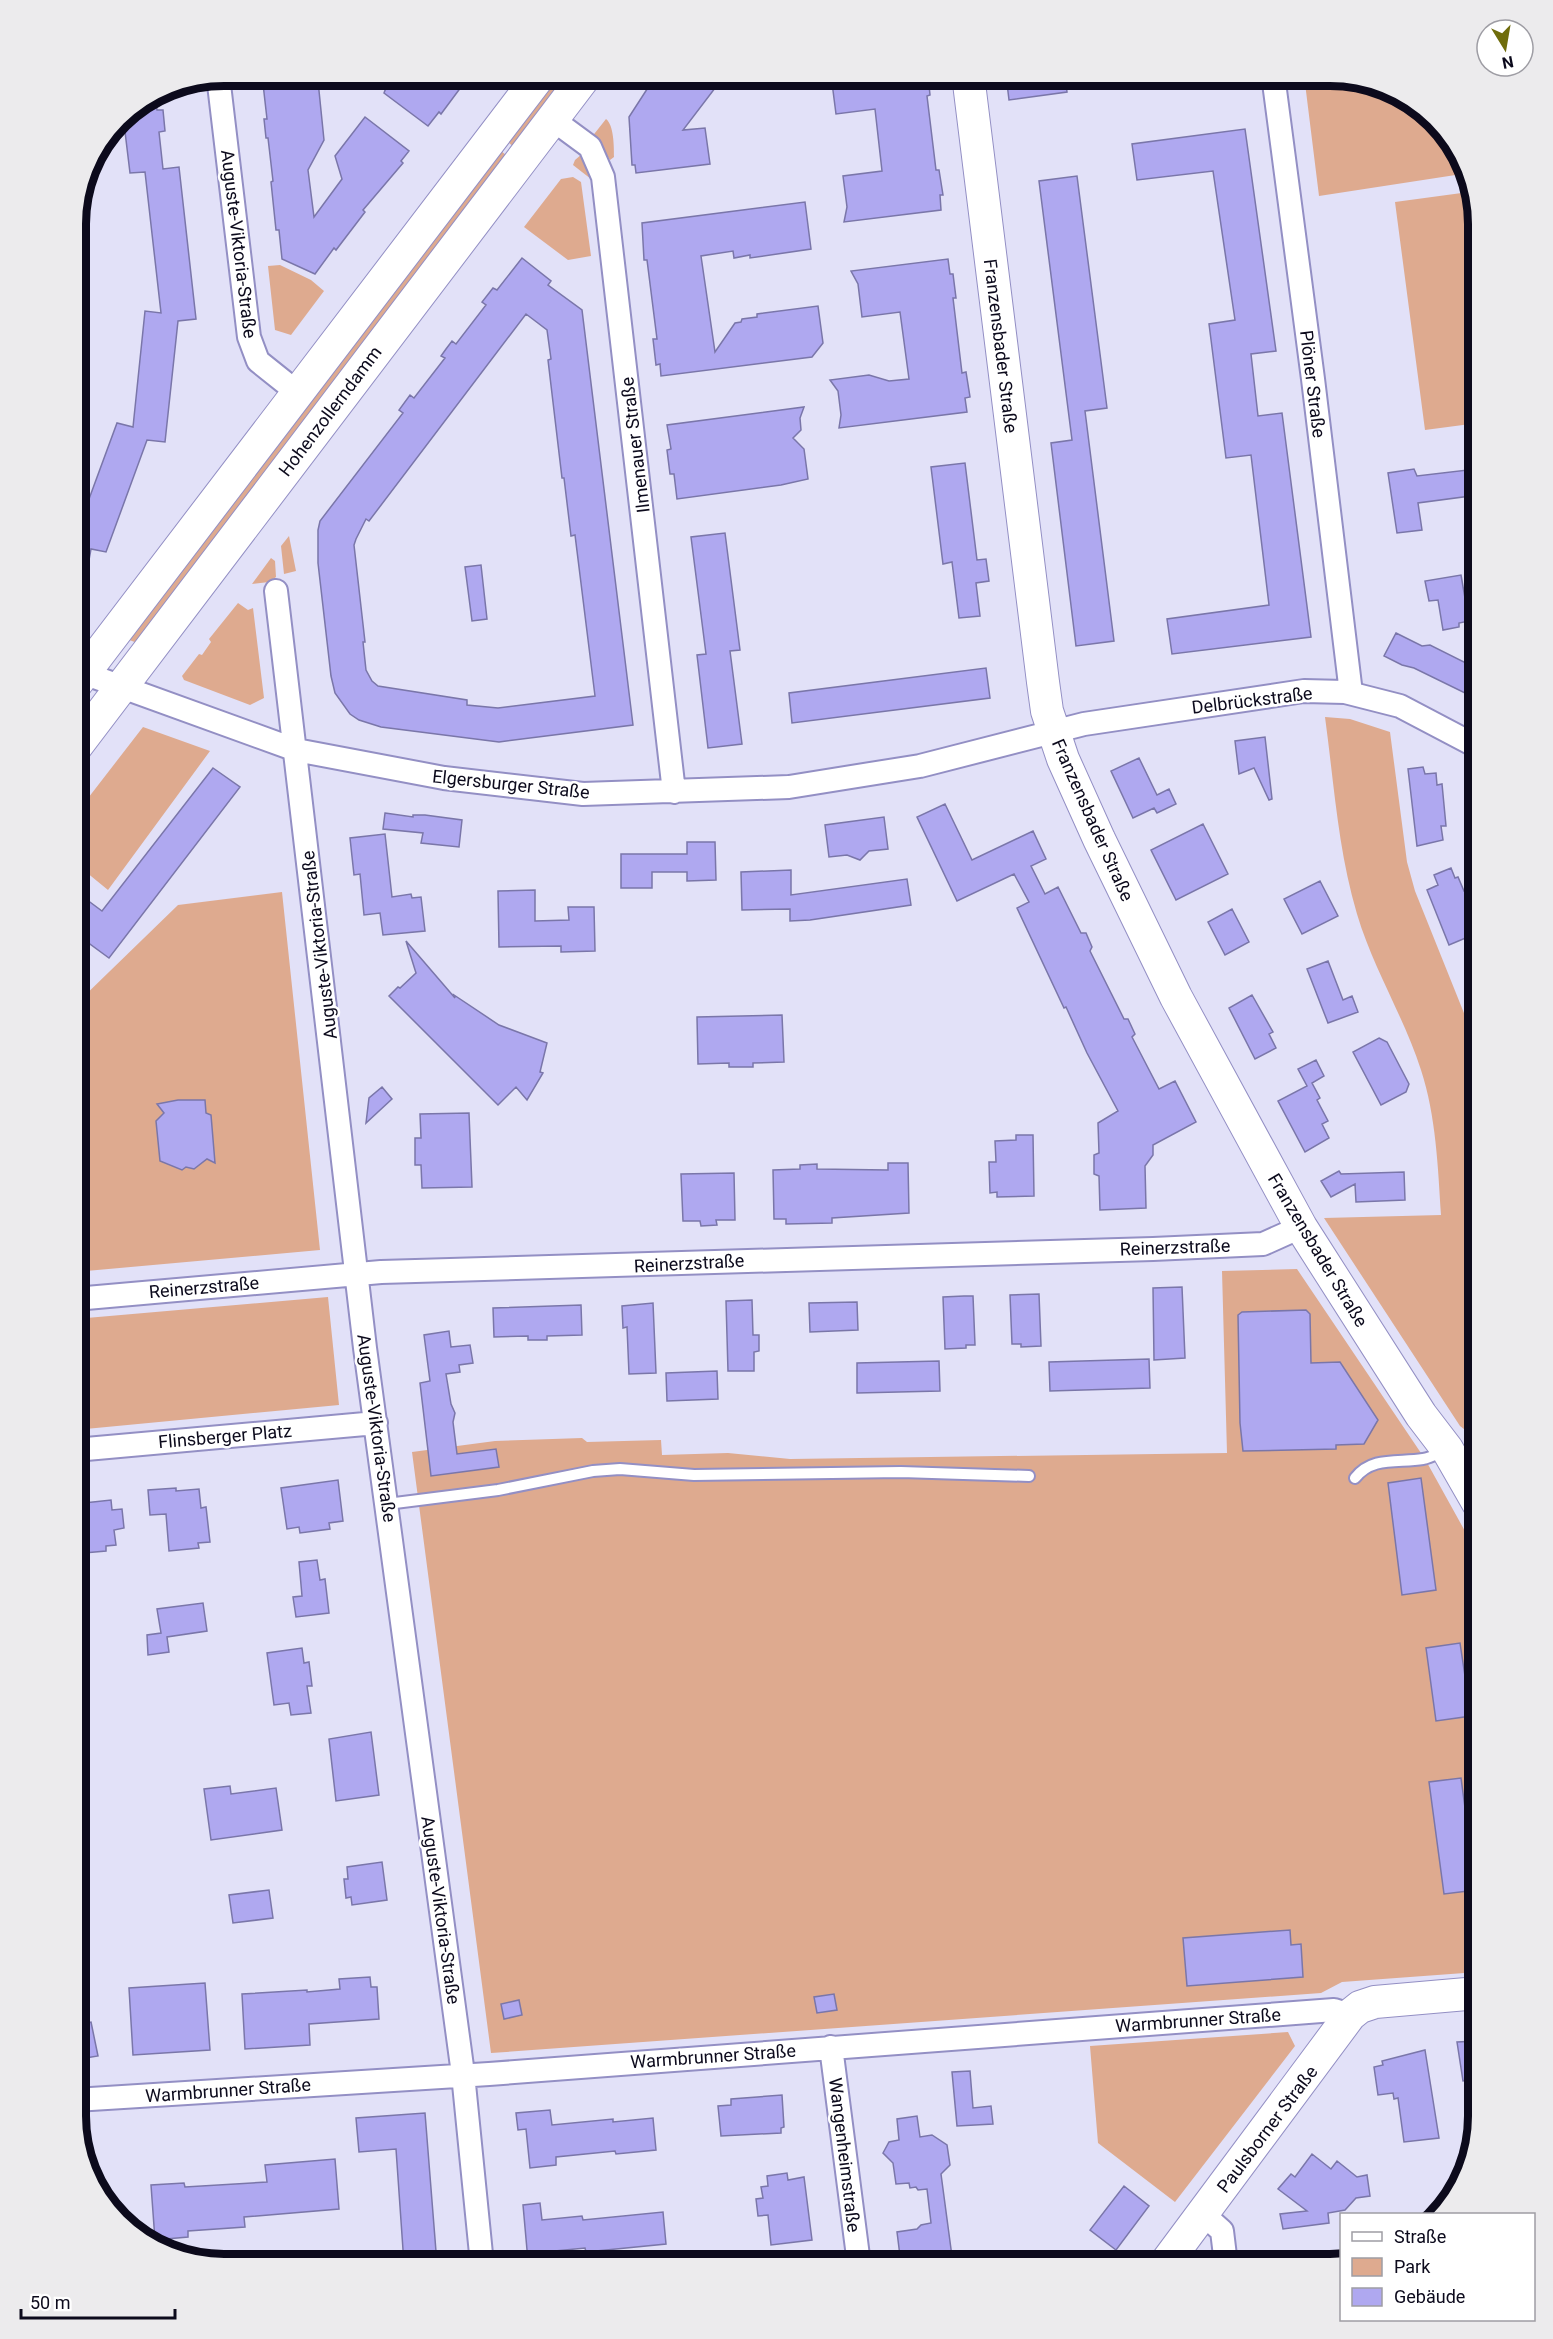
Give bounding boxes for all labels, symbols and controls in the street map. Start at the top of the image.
north arrow [1475,18,1535,78]
text: N [1500,52,1515,73]
street label: Auguste-Viktoria-Straße [217,149,261,339]
street label: Franzensbader Straße [980,258,1022,434]
street label: Plöner Straße [1296,329,1330,439]
street label: Hohenzollerndamm [274,342,386,480]
street label: Ilmenauer Straße [616,376,654,514]
street label: Delbrückstraße [1190,682,1314,718]
street label: Franzensbader Straße [1048,736,1138,904]
street label: Elgersburger Straße [431,765,591,803]
street label: Auguste-Viktoria-Straße [297,850,341,1040]
street label: Franzensbader Straße [1264,1169,1372,1331]
street label: Reinerzstraße [1119,1235,1231,1259]
street label: Reinerzstraße [633,1250,745,1276]
street label: Reinerzstraße [148,1272,260,1302]
street label: Auguste-Viktoria-Straße [353,1333,401,1523]
street label: Flinsberger Platz [157,1420,293,1452]
street label: Auguste-Viktoria-Straße [417,1815,465,2005]
street label: Warmbrunner Straße [1115,2004,1281,2036]
street label: Warmbrunner Straße [630,2040,796,2072]
street label: Paulsborner Straße [1212,2061,1322,2197]
street label: Warmbrunner Straße [145,2074,311,2106]
street label: Wangenheimstraße [825,2077,865,2233]
legend [1340,2213,1535,2321]
text: Straße [1394,2226,1446,2247]
text: Park [1394,2256,1431,2277]
scale bar [21,2282,176,2320]
text: Gebäude [1394,2286,1465,2307]
text: 50 m [30,2292,70,2313]

